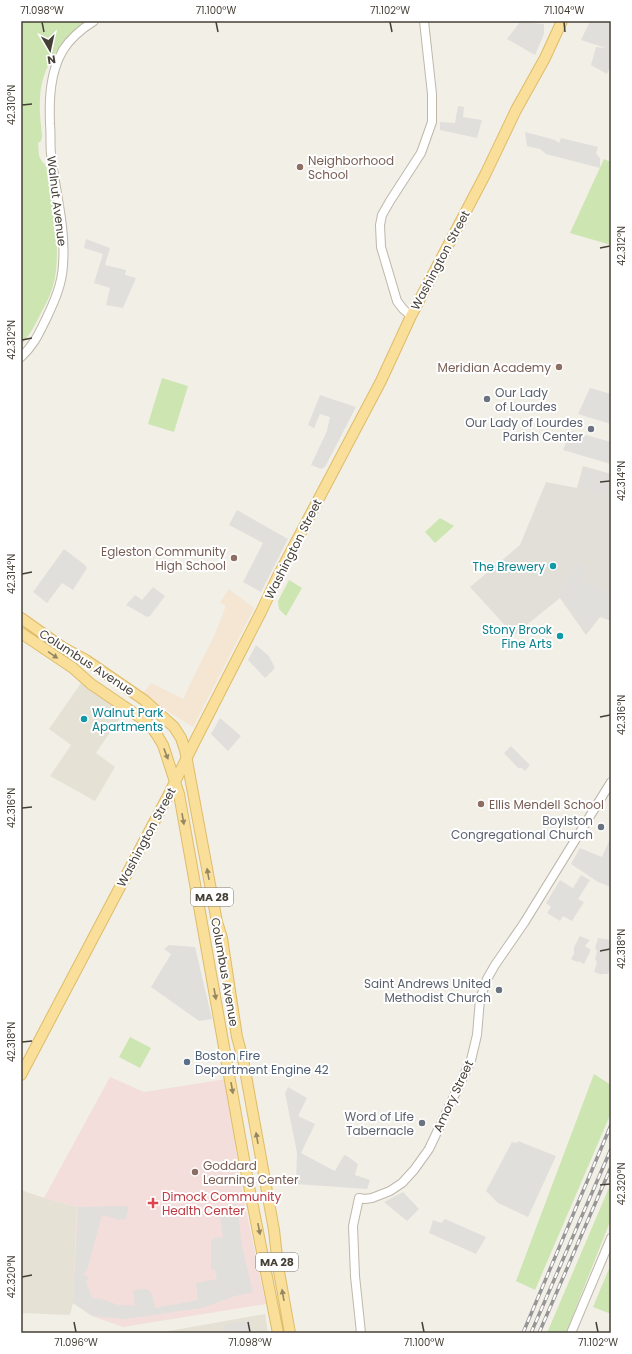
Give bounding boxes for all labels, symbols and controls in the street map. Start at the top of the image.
text: 71.098°W [20,3,64,18]
text: 71.100°W [196,3,236,18]
text: 71.102°W [370,3,410,18]
text: 71.104°W [544,3,584,18]
north arrow [30,30,70,70]
text: N [46,51,57,68]
text: 42.310°N [4,85,19,125]
place label: Neighborhood School [308,152,394,183]
street label: Walnut Avenue [43,155,71,247]
marker: Neighborhood School [295,162,305,172]
street label: Washington Street [407,207,473,313]
text: 42.312°N [614,226,629,266]
text: 42.312°N [4,320,19,360]
place label: Meridian Academy [438,359,551,376]
marker: Meridian Academy [554,362,564,372]
place label: Our Lady of Lourdes [495,384,557,415]
marker: Our Lady of Lourdes [482,394,492,404]
place label: Our Lady of Lourdes Parish Center [465,414,584,445]
marker: Our Lady of Lourdes Parish Center [586,424,596,434]
text: 42.314°N [614,461,629,501]
street label: Washington Street [260,496,326,602]
place label: Egleston Community High School [101,543,226,574]
marker: Egleston Community High School [229,553,239,563]
text: 42.314°N [4,554,19,594]
place label: The Brewery [472,558,545,575]
marker: The Brewery [548,561,558,571]
place label: Stony Brook Fine Arts [482,621,553,652]
street label: Columbus Avenue [36,625,138,699]
marker: Stony Brook Fine Arts [555,631,565,641]
one-way arrow [48,651,58,659]
text: 42.316°N [614,695,629,735]
place label: Walnut Park Apartments [92,704,164,735]
marker: Walnut Park Apartments [79,714,89,724]
one-way arrow [164,749,170,761]
street label: Washington Street [113,784,179,890]
text: 42.316°N [4,788,19,828]
place label: Ellis Mendell School [489,796,604,813]
marker: Ellis Mendell School [476,799,486,809]
one-way arrow [181,812,187,825]
place label: Boylston Congregational Church [451,812,593,843]
marker: Boylston Congregational Church [596,822,606,832]
one-way arrow [205,868,211,880]
road number: MA 28 [191,888,233,906]
street label: Columbus Avenue [207,916,243,1028]
text: 42.318°N [614,929,629,969]
place label: Saint Andrews United Methodist Church [364,975,491,1006]
marker: Saint Andrews United Methodist Church [494,985,504,995]
one-way arrow [212,987,218,1000]
text: 42.318°N [4,1022,19,1062]
place label: Boston Fire Department Engine 42 [195,1047,329,1078]
marker: Boston Fire Department Engine 42 [182,1057,192,1067]
street label: Amory Street [429,1057,477,1135]
one-way arrow [229,1082,235,1094]
place label: Word of Life Tabernacle [344,1108,414,1139]
marker: Word of Life Tabernacle [417,1118,427,1128]
one-way arrow [254,1132,260,1144]
place label: Goddard Learning Center [203,1157,299,1188]
text: 42.320°N [614,1162,629,1206]
marker: Goddard Learning Center [190,1167,200,1177]
place label: Dimock Community Health Center [162,1188,281,1219]
marker: Dimock Community Health Center [147,1197,159,1209]
one-way arrow [256,1223,262,1235]
road number: MA 28 [256,1253,298,1271]
text: 42.320°N [4,1255,19,1299]
one-way arrow [279,1289,285,1301]
text: 71.096°W [54,1335,98,1350]
text: 71.098°W [228,1335,272,1350]
text: 71.100°W [404,1335,444,1350]
text: 71.102°W [578,1335,618,1350]

